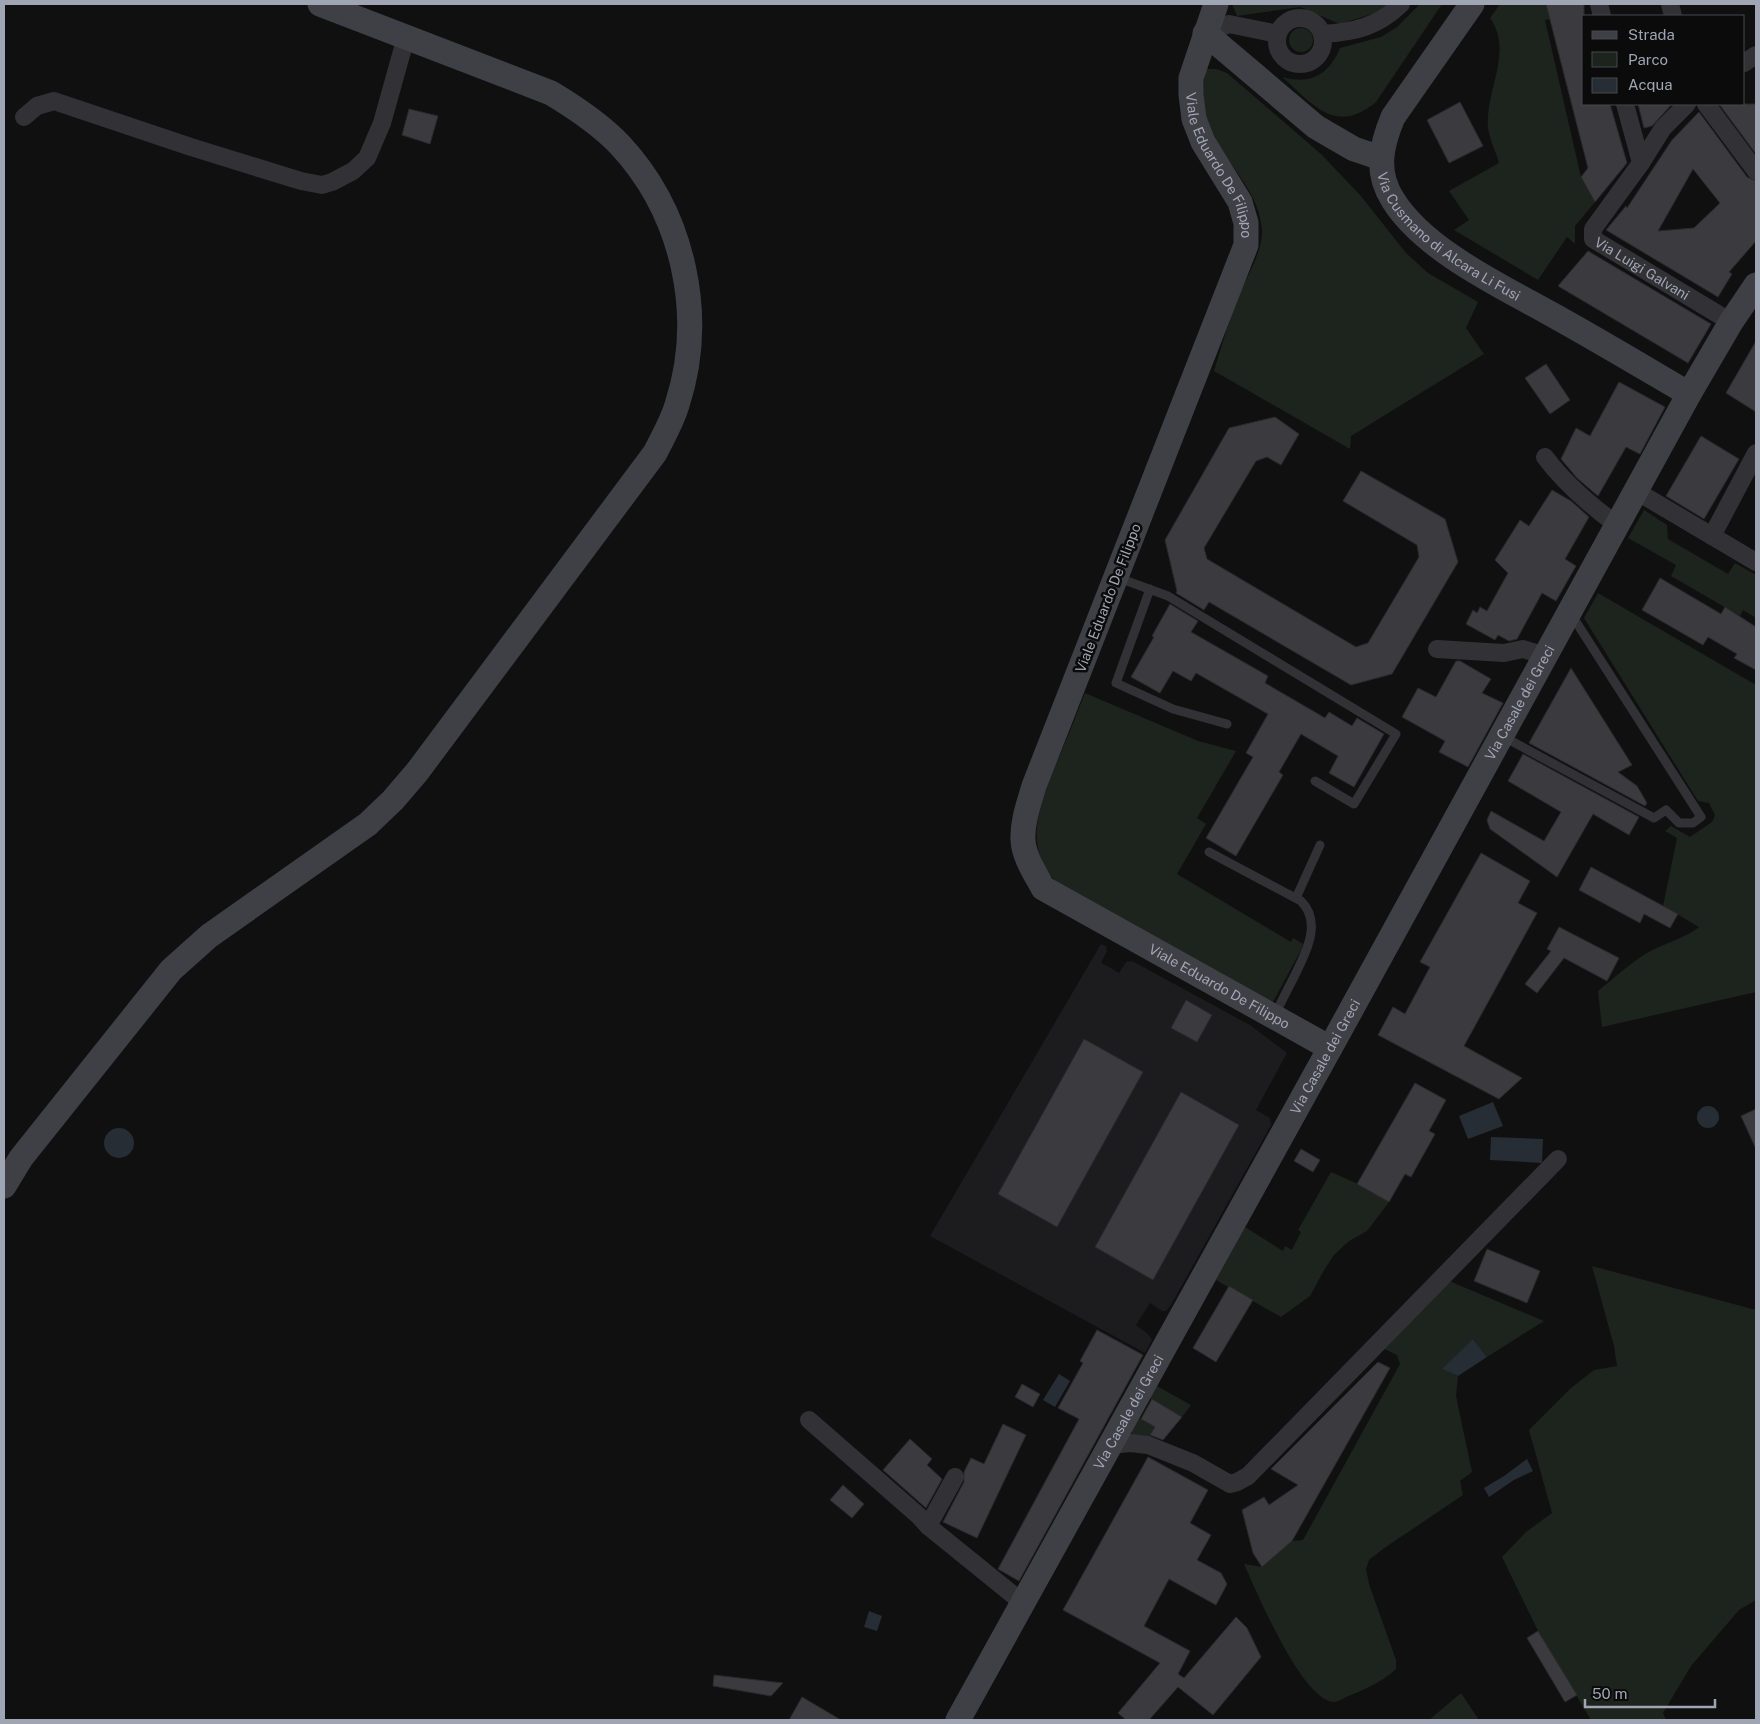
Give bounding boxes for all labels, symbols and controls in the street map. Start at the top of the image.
legend [1582,15,1745,105]
text: Strada [1628,26,1675,43]
text: Parco [1628,51,1668,68]
text: Acqua [1628,76,1673,93]
street label: Viale Eduardo De Filippo [1183,92,1254,238]
street label: Via Cusmano di Alcara Li Fusi [1374,170,1523,304]
street label: Via Luigi Galvani [1592,234,1692,303]
street label: Viale Eduardo De Filippo [1072,521,1144,675]
street label: Via Casale dei Greci [1482,642,1558,763]
street label: Viale Eduardo De Filippo [1146,941,1293,1032]
street label: Via Casale dei Greci [1287,997,1363,1117]
street label: Via Casale dei Greci [1090,1352,1167,1472]
scale bar [1585,1676,1715,1708]
text: 50 m [1592,1685,1627,1702]

